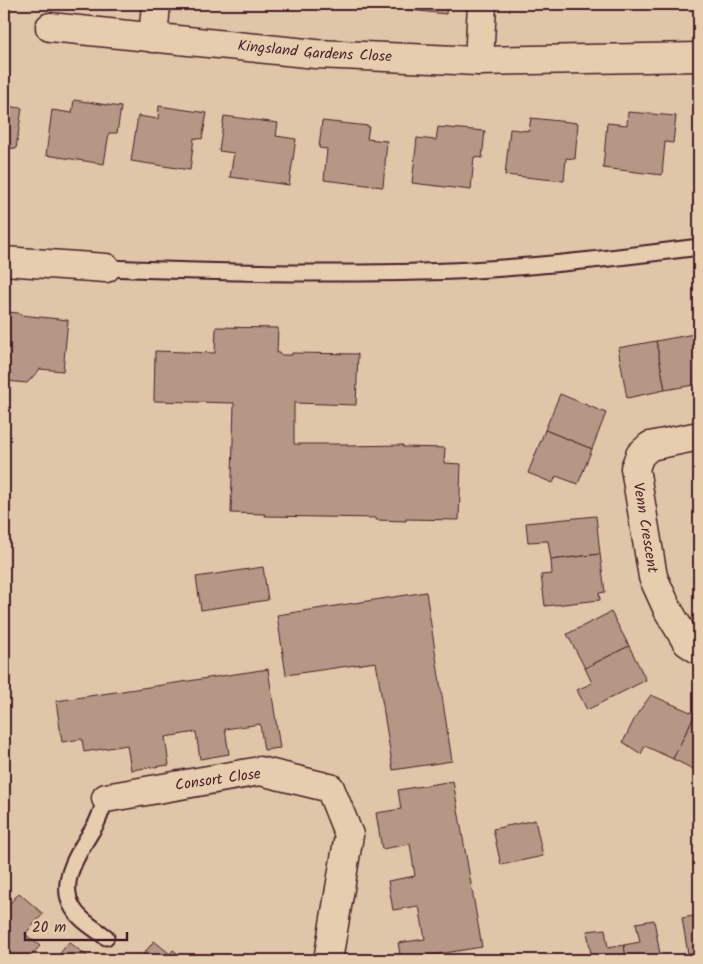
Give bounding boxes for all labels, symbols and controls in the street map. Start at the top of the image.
street label: Kingsland Gardens Close [236,34,393,69]
street label: Venn Crescent [626,481,664,575]
street label: Consort Close [174,762,263,798]
scale bar [25,909,128,941]
text: 20 m [32,916,66,940]

